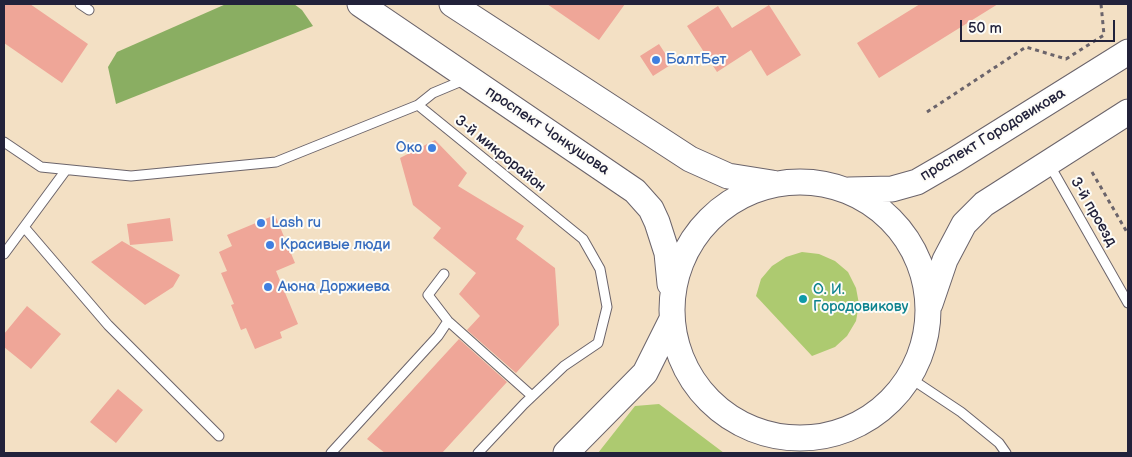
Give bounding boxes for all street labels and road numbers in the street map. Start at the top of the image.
street label: проспект Чонкушова [482,83,612,179]
street label: проспект Городовикова [917,85,1069,185]
street label: 3-й микрорайон [451,112,549,196]
street label: 3-й проезд [1066,174,1120,250]

